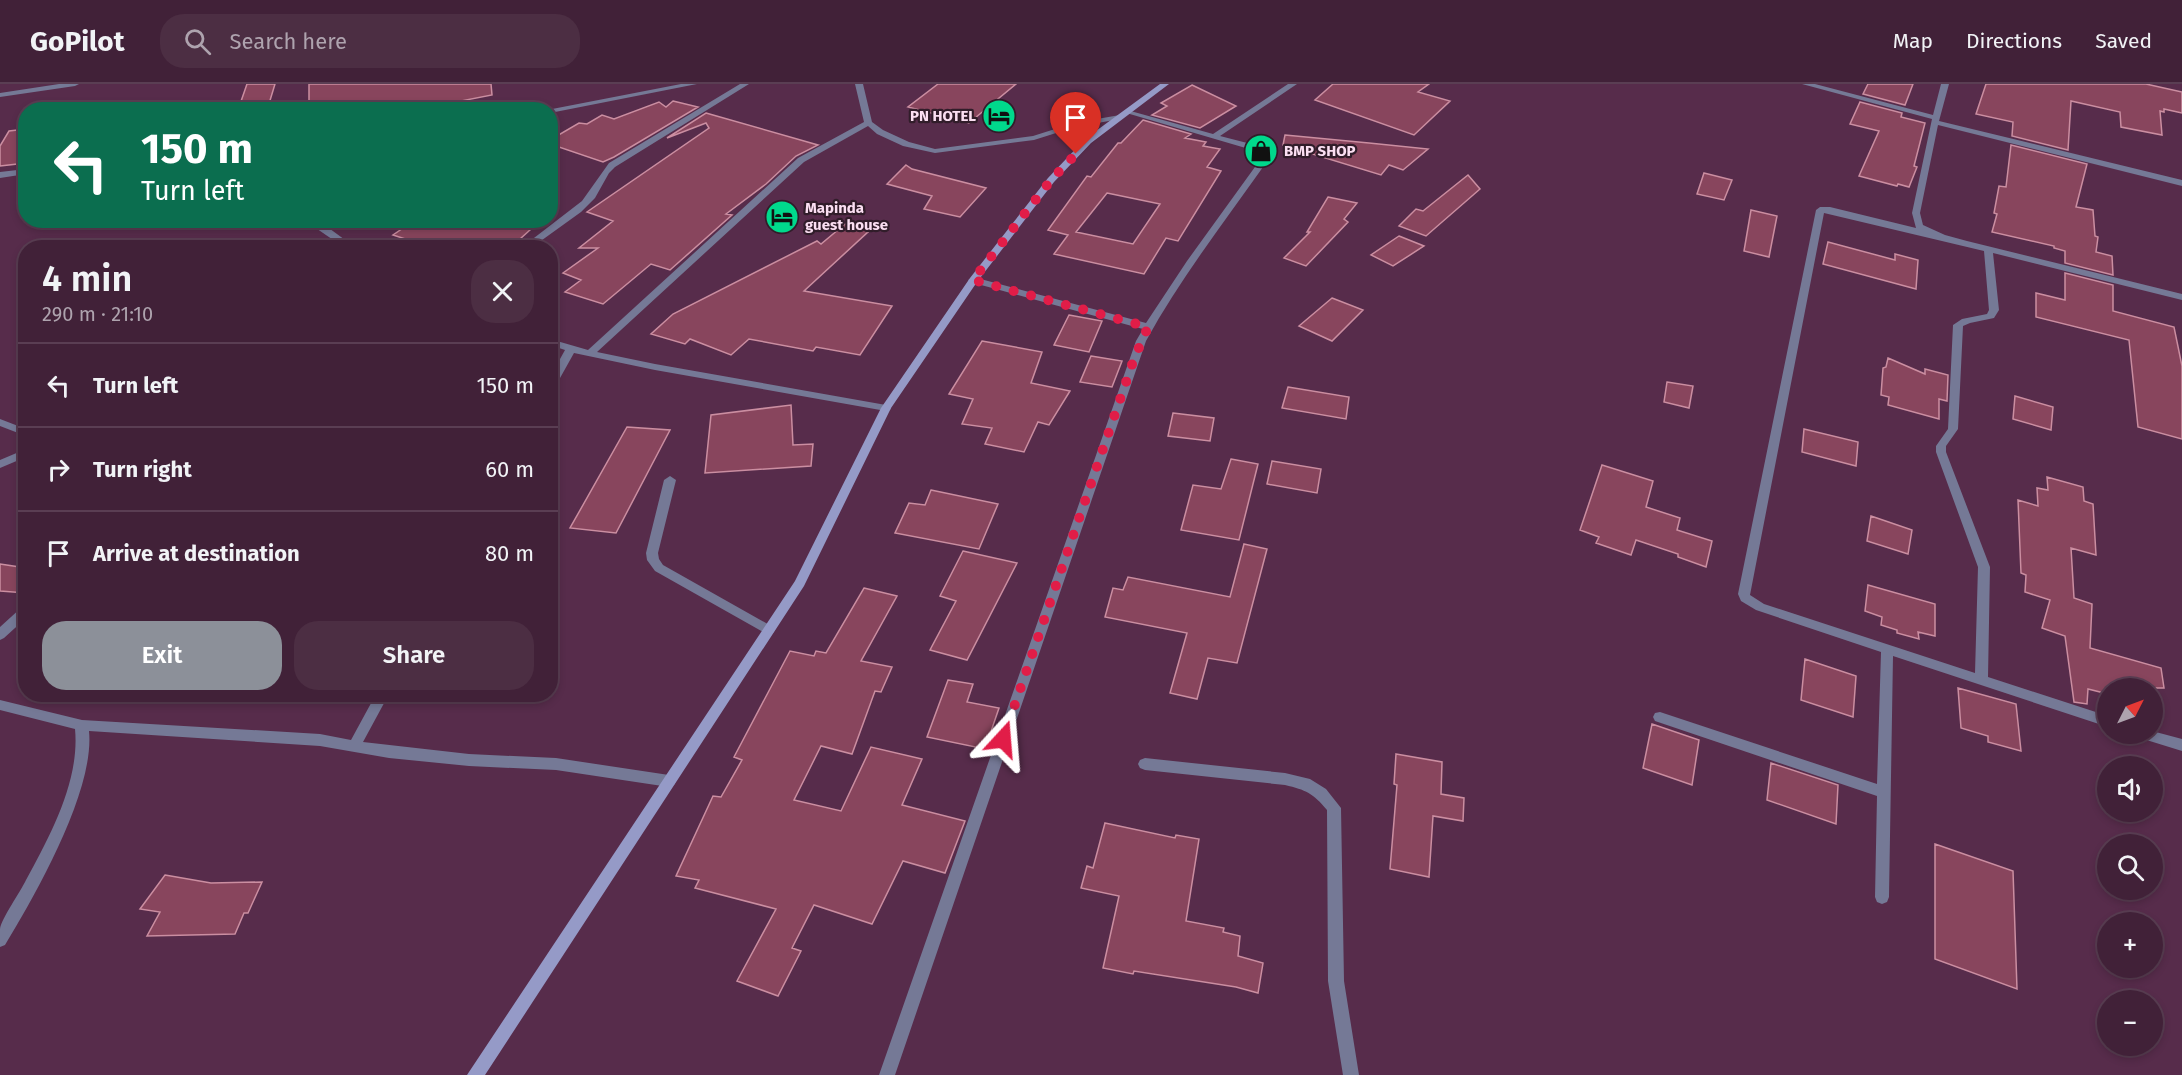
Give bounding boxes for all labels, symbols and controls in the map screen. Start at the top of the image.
search box [160,14,580,68]
text: GoPilot [30,25,124,58]
icon: search [181,25,214,58]
text: Search here [229,28,347,55]
text: Map [1893,28,1933,54]
text: Directions [1966,28,2062,54]
text: Saved [2095,28,2152,54]
pin [1050,92,1101,154]
hotel icon: PN HOTEL [981,98,1017,134]
icon: arrive [1059,101,1092,134]
place label: PN HOTEL [910,107,976,125]
text: 150 m [141,124,253,174]
icon: left [42,126,120,204]
shop icon: BMP SHOP [1243,133,1279,169]
place label: BMP SHOP [1284,142,1356,160]
text: Turn left [141,175,244,207]
hotel icon: Mapinda guest house [764,199,800,235]
place label: Mapinda guest house [805,199,888,234]
text: 4 min [42,257,132,301]
button: close [471,260,534,323]
text: 290 m · 21:10 [42,302,153,326]
icon: left [42,369,75,402]
text: Turn left [93,372,178,399]
text: 150 m [476,372,534,399]
icon: right [42,453,75,486]
text: Turn right [93,456,192,483]
text: 60 m [485,456,534,483]
icon: arrive [42,537,75,570]
text: Arrive at destination [93,540,300,567]
text: 80 m [485,540,534,567]
button: Exit [42,621,282,690]
button: Share [294,621,534,690]
north arrow [2097,678,2163,744]
map controls [2097,678,2163,1056]
position arrow [971,707,1035,771]
button: sound [2097,756,2163,822]
button: search [2097,834,2163,900]
button: + [2097,912,2163,978]
button: − [2097,990,2163,1056]

